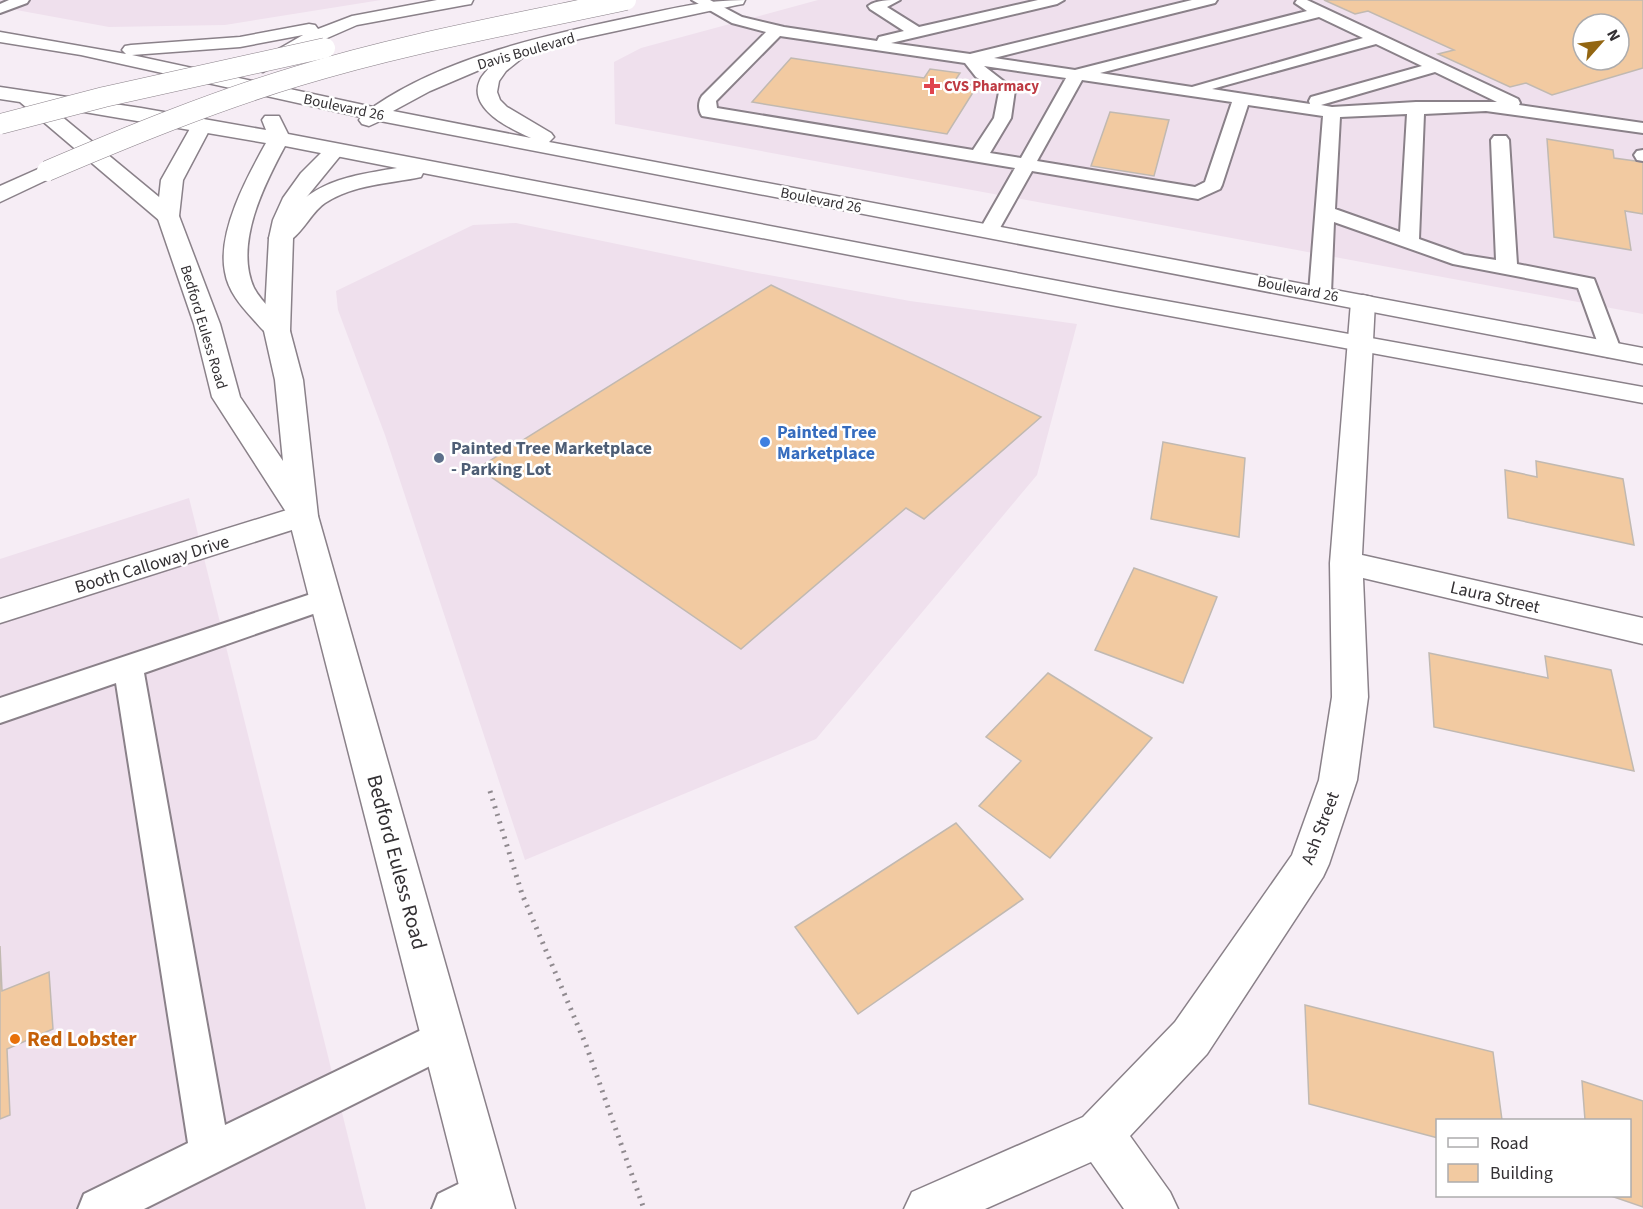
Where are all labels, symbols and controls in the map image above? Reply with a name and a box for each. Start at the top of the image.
north arrow [1571,12,1631,72]
text: N [1601,26,1626,45]
street label: Davis Boulevard [475,27,578,75]
place label: CVS Pharmacy [944,76,1039,97]
marker: CVS Pharmacy [925,79,939,93]
street label: Boulevard 26 [302,89,386,126]
street label: Boulevard 26 [779,182,863,219]
street label: Bedford Euless Road [175,263,232,392]
street label: Boulevard 26 [1256,271,1340,308]
place label: Painted Tree Marketplace [777,420,877,466]
marker: Painted Tree Marketplace [758,435,772,449]
place label: Painted Tree Marketplace - Parking Lot [451,436,652,482]
marker: Painted Tree Marketplace - Parking Lot [432,451,446,465]
street label: Booth Calloway Drive [72,529,233,600]
street label: Laura Street [1448,575,1542,620]
street label: Bedford Euless Road [359,771,435,953]
street label: Ash Street [1295,788,1346,868]
place label: Red Lobster [27,1024,137,1054]
marker: Red Lobster [8,1032,22,1046]
legend [1436,1119,1631,1197]
text: Road [1490,1131,1529,1156]
text: Building [1490,1161,1553,1186]

